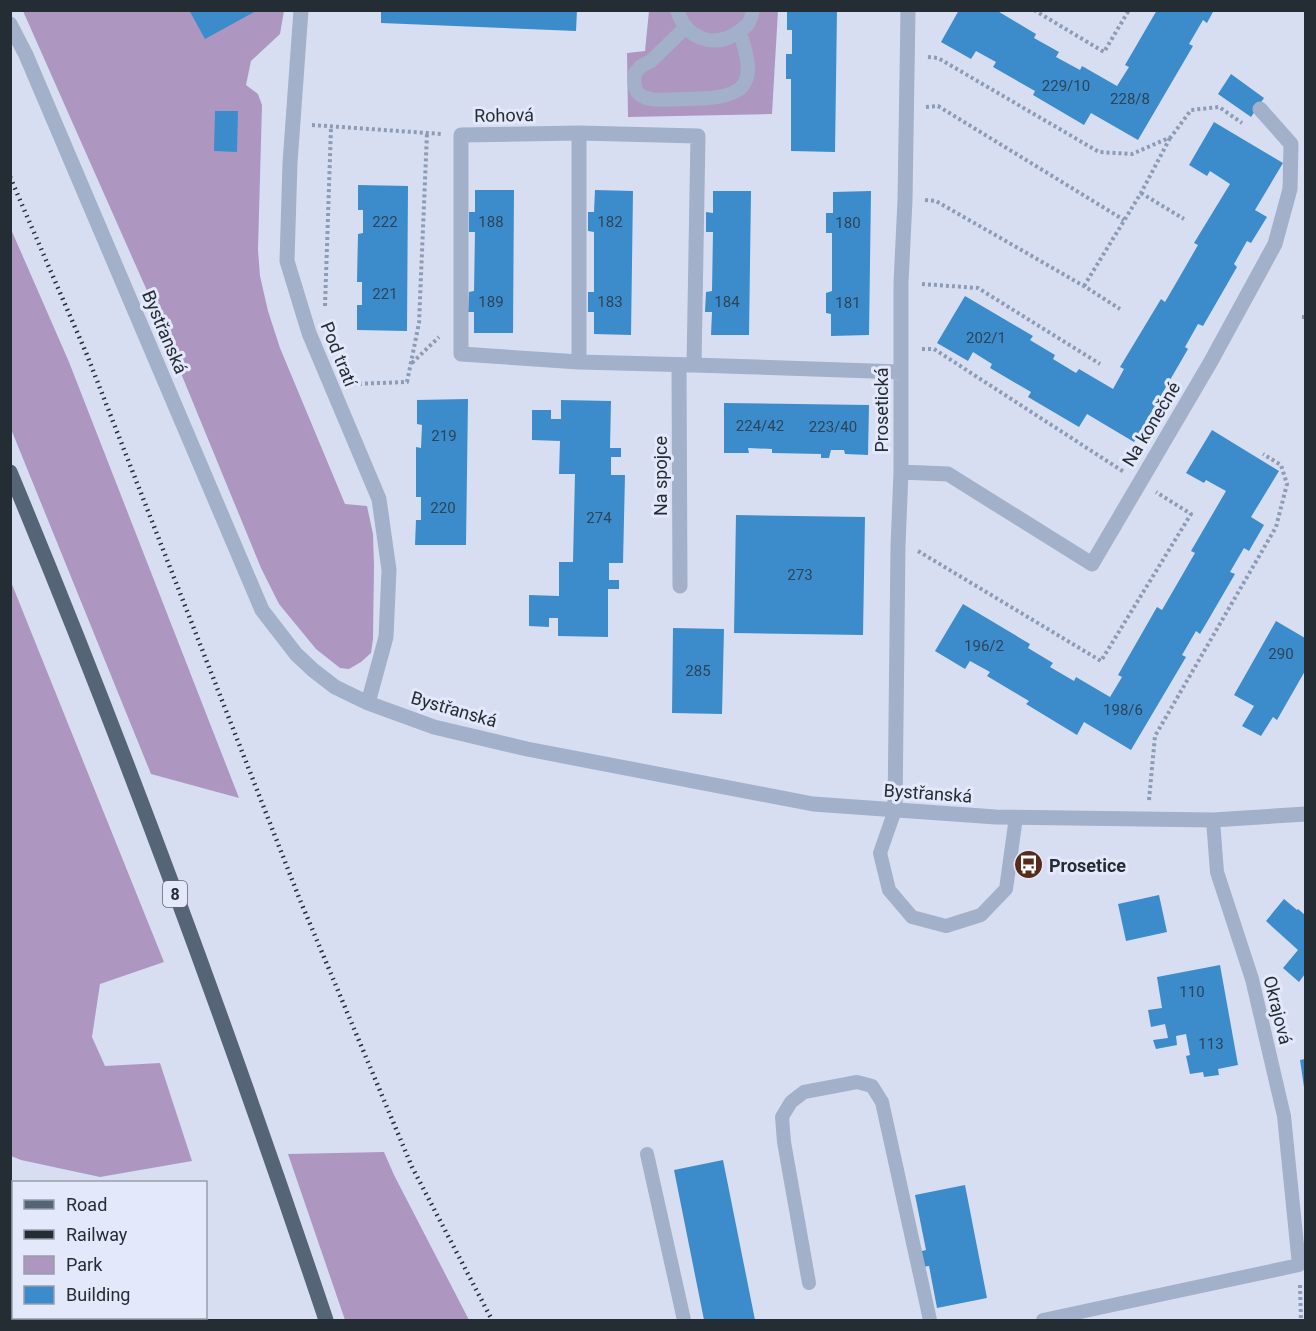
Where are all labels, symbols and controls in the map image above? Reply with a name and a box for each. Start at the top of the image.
house number: 229/10 [1042,77,1090,95]
house number: 228/8 [1110,90,1150,108]
street label: Rohová [474,104,534,126]
house number: 222 [372,213,398,231]
house number: 188 [478,213,504,231]
house number: 182 [597,213,623,231]
house number: 180 [835,214,861,232]
house number: 221 [372,285,398,303]
street label: Bystřanská [138,287,192,377]
house number: 189 [478,293,504,311]
house number: 183 [597,293,623,311]
house number: 184 [714,293,740,311]
house number: 181 [835,294,861,312]
street label: Pod tratí [317,319,362,390]
house number: 202/1 [966,329,1006,347]
street label: Prosetická [871,368,892,452]
street label: Na konečné [1118,378,1184,470]
house number: 224/42 [736,417,784,435]
house number: 223/40 [809,418,857,436]
house number: 219 [431,427,457,445]
street label: Na spojce [650,436,671,516]
house number: 220 [430,499,456,517]
house number: 274 [586,509,612,527]
house number: 273 [787,566,813,584]
house number: 196/2 [964,637,1004,655]
house number: 290 [1268,645,1294,663]
house number: 285 [685,662,711,680]
street label: Bystřanská [409,687,499,731]
house number: 198/6 [1103,701,1143,719]
street label: Bystřanská [883,779,973,807]
bus stop icon: Prosetice [1012,849,1044,881]
place label: Prosetice [1049,855,1126,876]
road number: 8 [163,881,187,907]
street label: Okrajová [1259,974,1297,1046]
house number: 110 [1179,983,1205,1001]
house number: 113 [1198,1035,1224,1053]
legend [12,1181,207,1319]
text: Road [66,1194,107,1215]
text: Railway [66,1224,128,1245]
text: Park [66,1254,103,1275]
text: Building [66,1284,130,1305]

